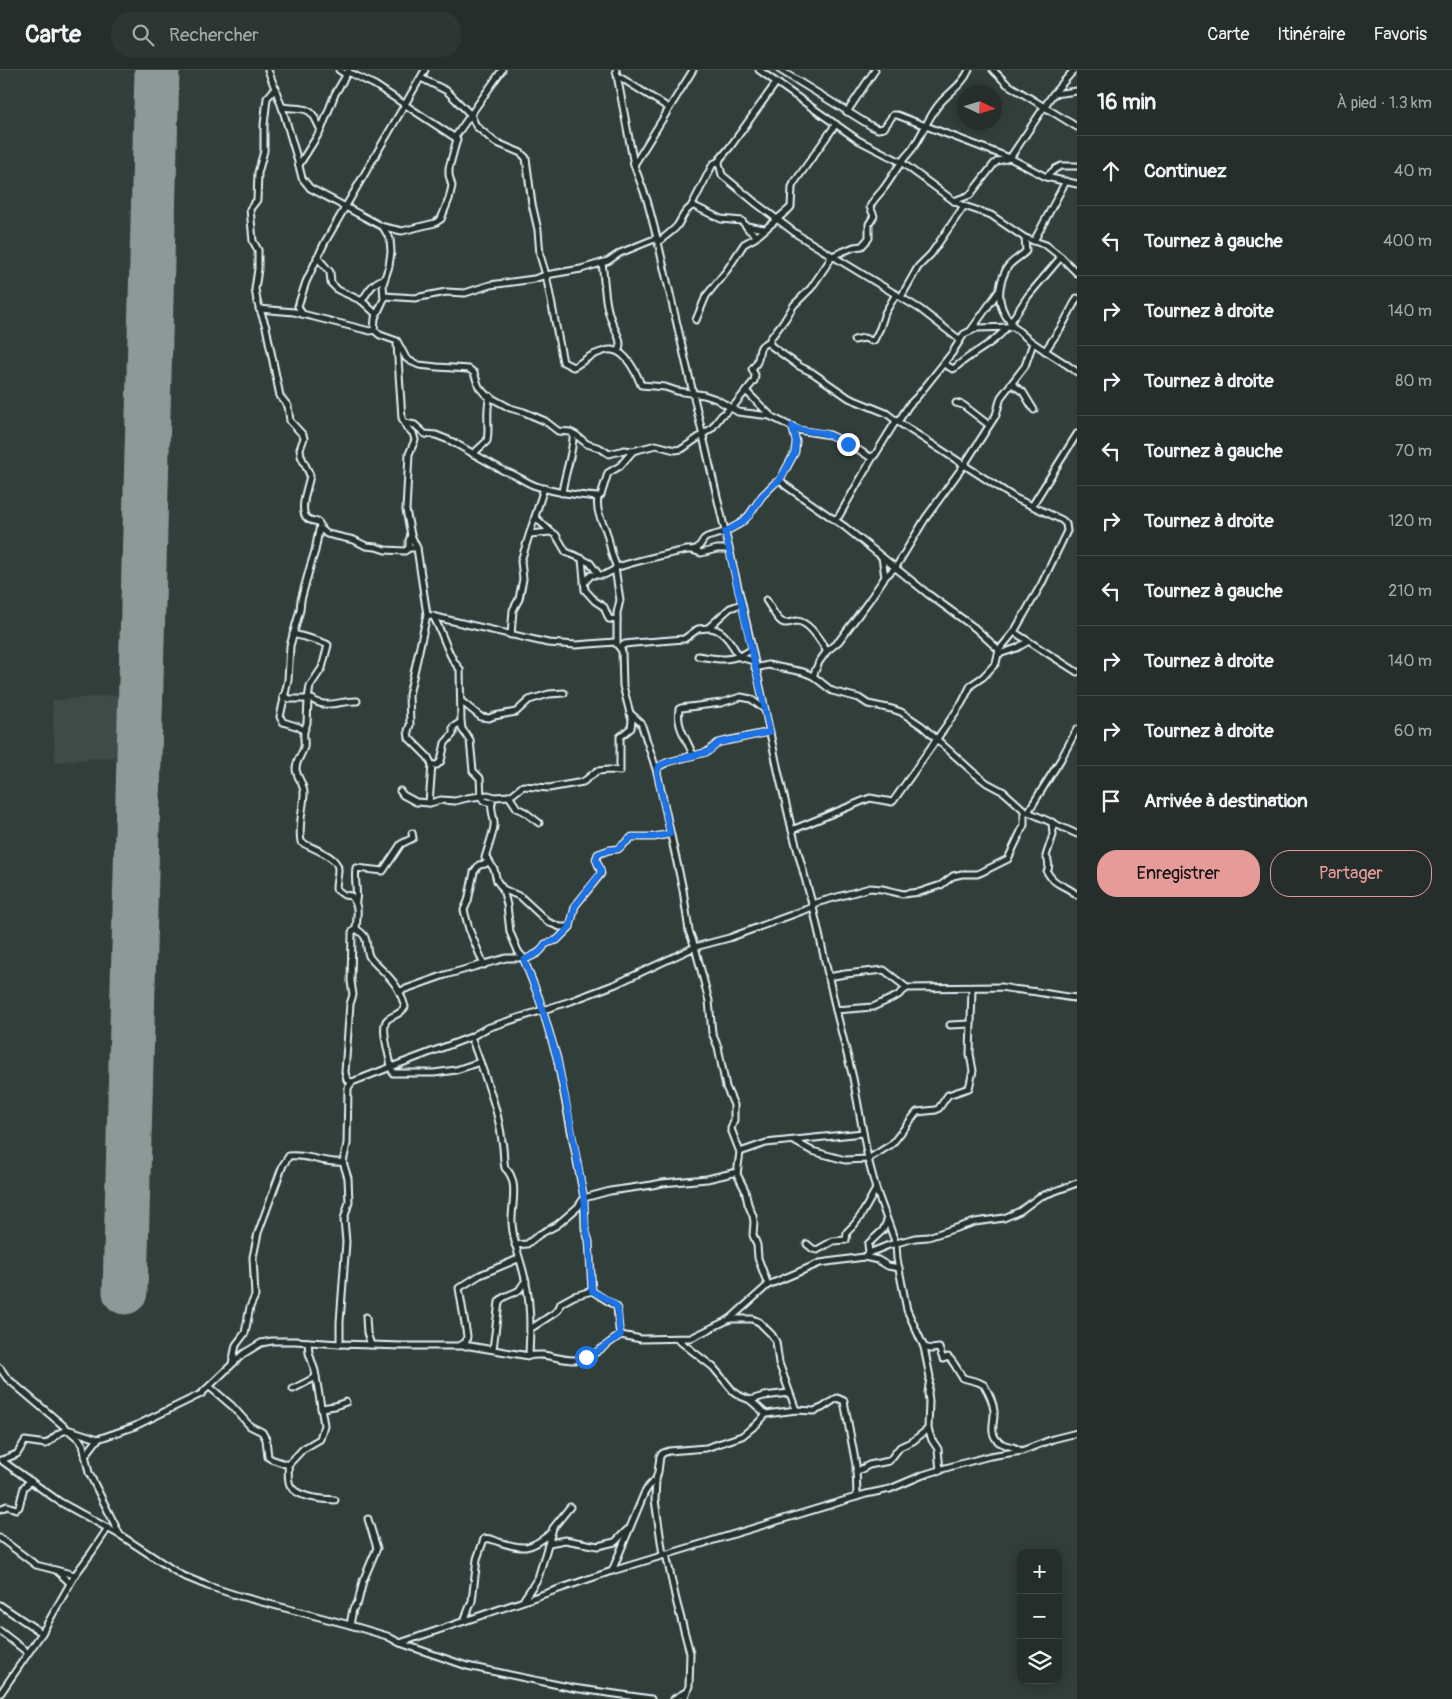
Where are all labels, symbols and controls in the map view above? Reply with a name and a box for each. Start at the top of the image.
search box [111,12,461,57]
text: Carte [25,20,81,49]
icon: search [129,21,157,49]
text: Rechercher [169,23,259,47]
text: Carte [1207,23,1249,46]
text: Itinéraire [1277,23,1345,46]
text: Favoris [1373,23,1427,46]
north arrow [957,85,1002,130]
text: 16 min [1097,89,1156,116]
text: À pied · 1.3 km [1336,93,1432,113]
icon: ahead [1097,157,1125,185]
text: Continuez [1144,159,1227,183]
text: 40 m [1394,161,1432,181]
icon: left [1097,227,1125,255]
text: Tournez à gauche [1144,229,1283,253]
text: 400 m [1383,231,1432,251]
icon: right [1097,297,1125,325]
text: Tournez à droite [1144,299,1274,323]
text: 140 m [1388,301,1432,321]
icon: right [1097,367,1125,395]
text: Tournez à droite [1144,369,1274,393]
text: 80 m [1395,371,1432,391]
route end [837,433,860,456]
icon: left [1097,437,1125,465]
text: Tournez à gauche [1144,439,1283,463]
text: 70 m [1395,441,1432,461]
icon: right [1097,507,1125,535]
text: Tournez à droite [1144,509,1274,533]
text: 120 m [1388,511,1432,531]
icon: left [1097,577,1125,605]
text: Tournez à gauche [1144,579,1283,603]
text: 210 m [1388,581,1432,601]
icon: right [1097,647,1125,675]
text: Tournez à droite [1144,649,1274,673]
text: 140 m [1388,651,1432,671]
icon: right [1097,717,1125,745]
text: Tournez à droite [1144,719,1274,743]
text: 60 m [1394,721,1432,741]
icon: arrive [1097,787,1125,815]
text: Arrivée à destination [1144,789,1308,813]
button: Enregistrer [1097,850,1260,897]
button: Partager [1270,850,1432,897]
route start [575,1346,598,1369]
map controls [1017,1549,1062,1684]
button: + [1017,1549,1062,1594]
button: − [1017,1594,1062,1639]
button: layers [1017,1639,1062,1684]

